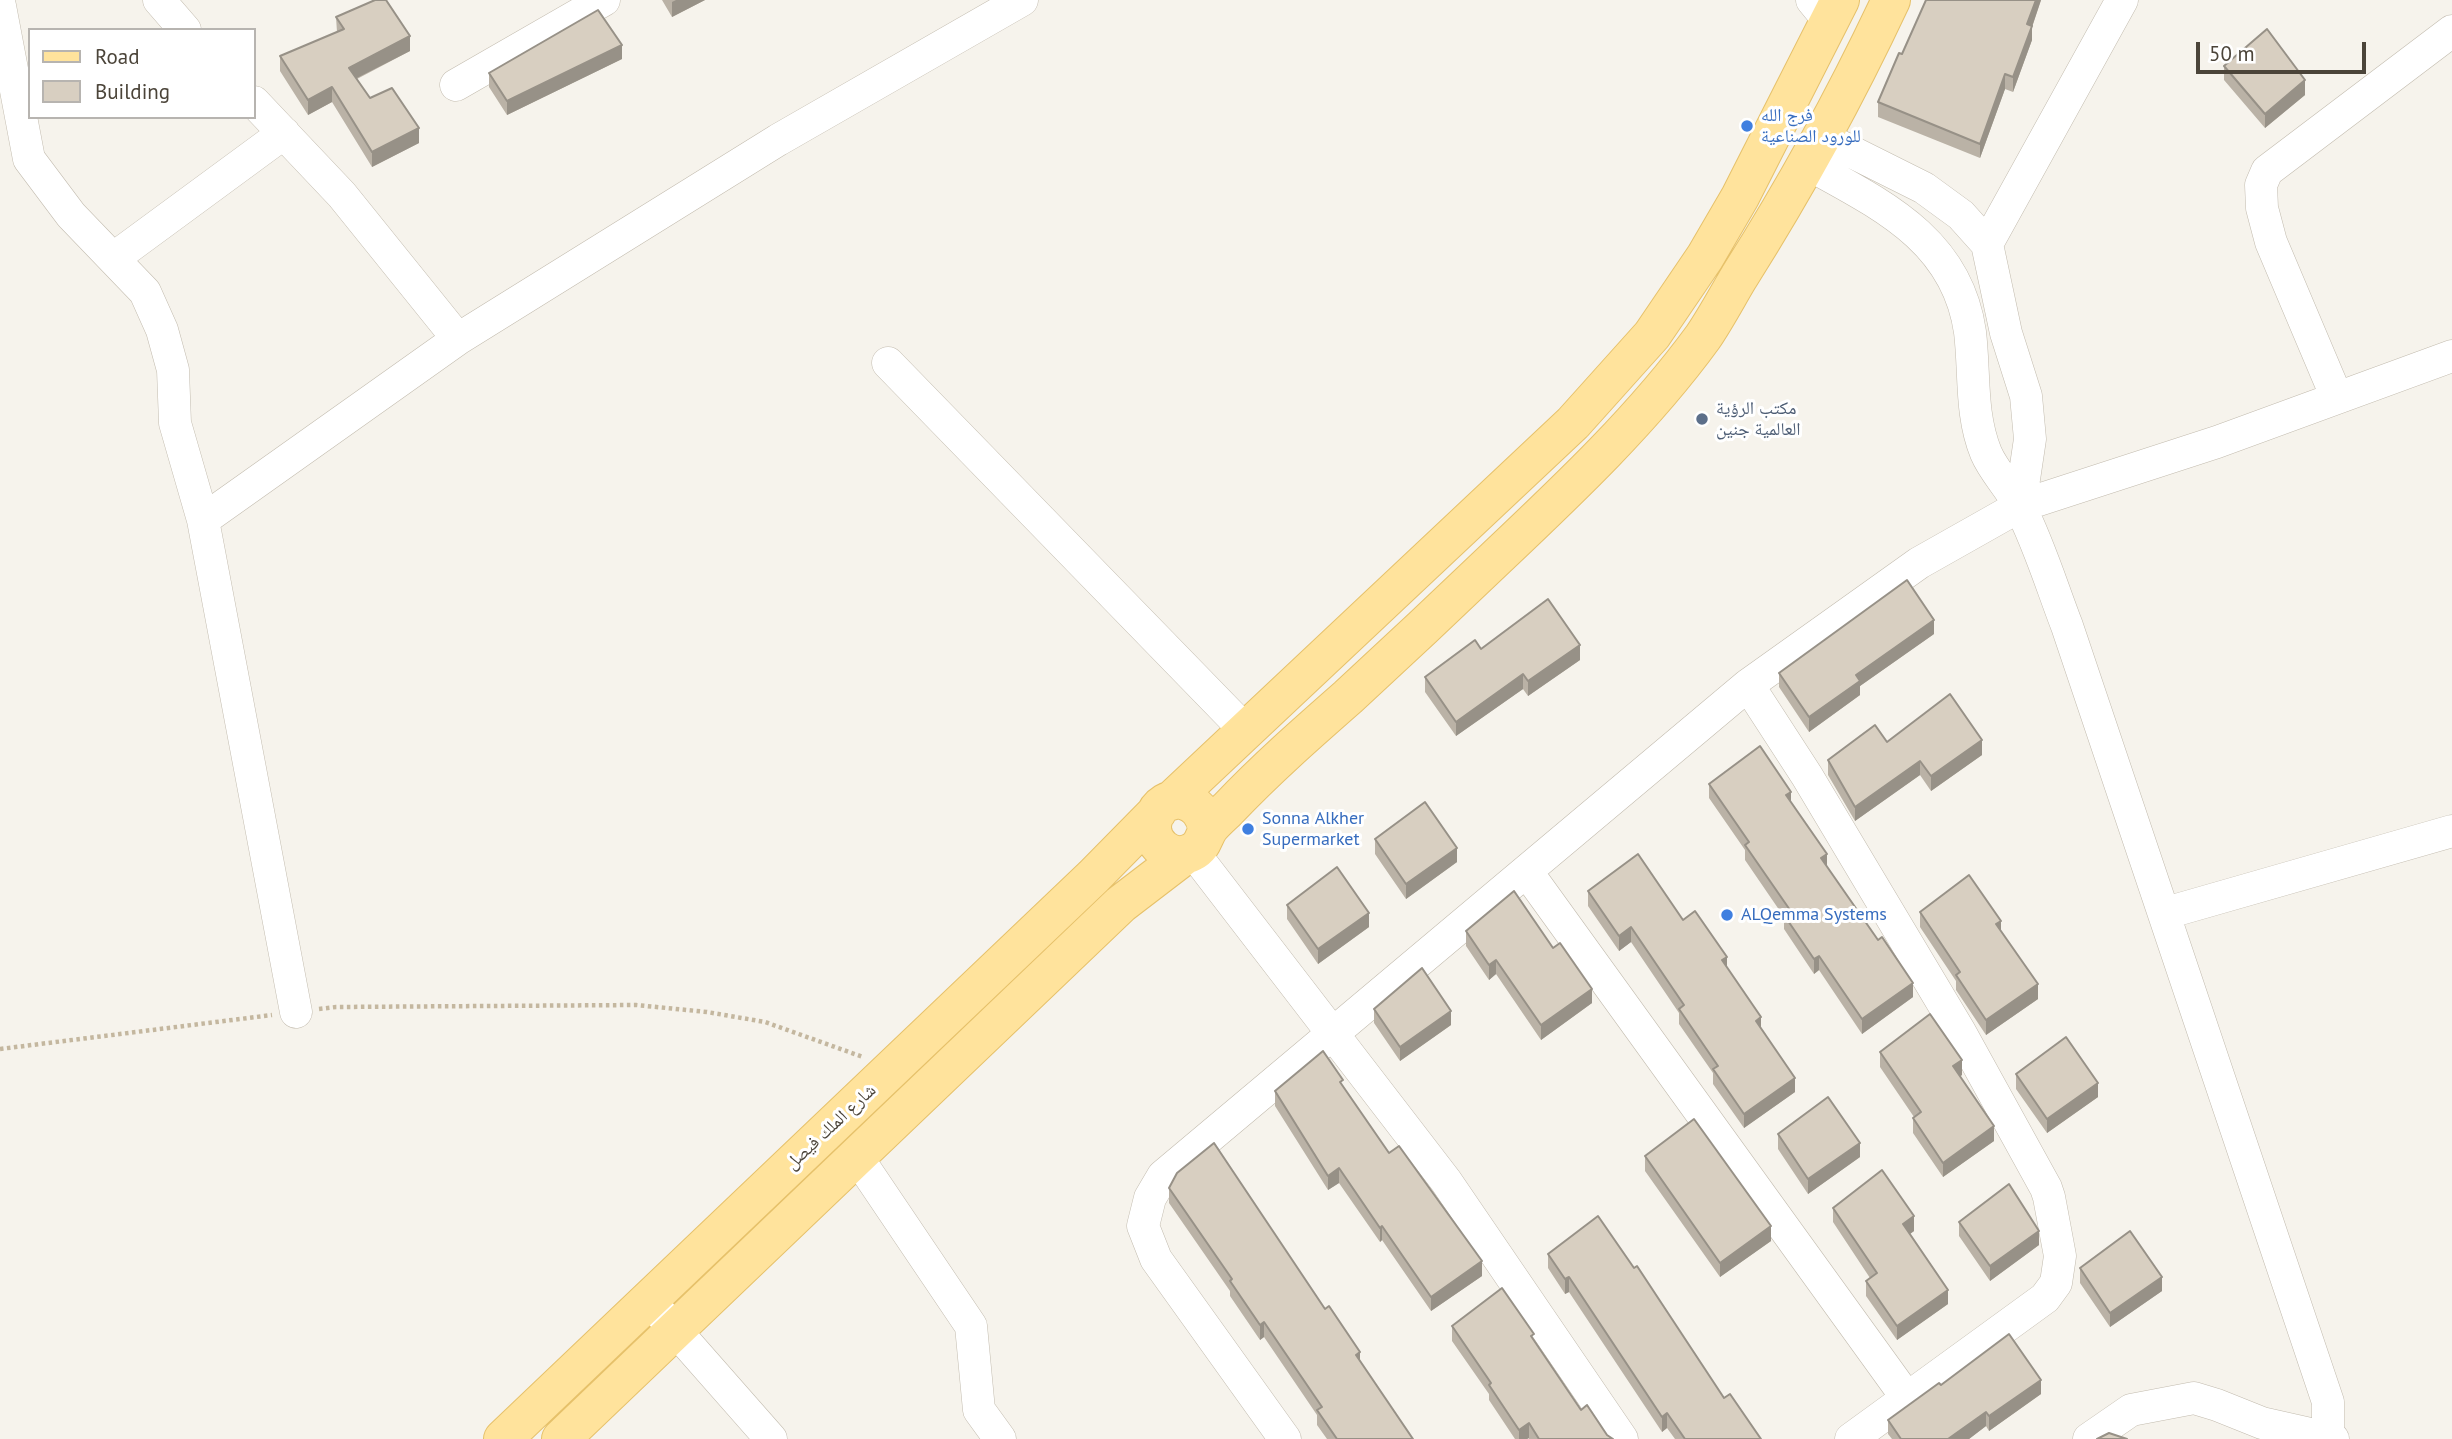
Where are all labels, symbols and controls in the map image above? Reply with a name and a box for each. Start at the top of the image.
legend [28,28,256,119]
scale bar [2200,28,2370,72]
text: 50 m [2209,40,2255,67]
text: Road [95,43,139,70]
text: Building [95,78,170,105]
place label: فرج الله للورود الصناعية [1761,105,1861,148]
marker: فرج الله للورود الصناعية [1739,118,1755,134]
place label: مكتب الرؤية العالمية جنين [1716,398,1800,440]
marker: مكتب الرؤية العالمية جنين [1694,411,1710,427]
place label: Sonna Alkher Supermarket [1262,808,1364,850]
marker: Sonna Alkher Supermarket [1240,821,1256,837]
place label: ALQemma Systems [1741,904,1887,926]
marker: ALQemma Systems [1719,907,1735,923]
street label: شارع الملك فيصل [781,1080,881,1174]

